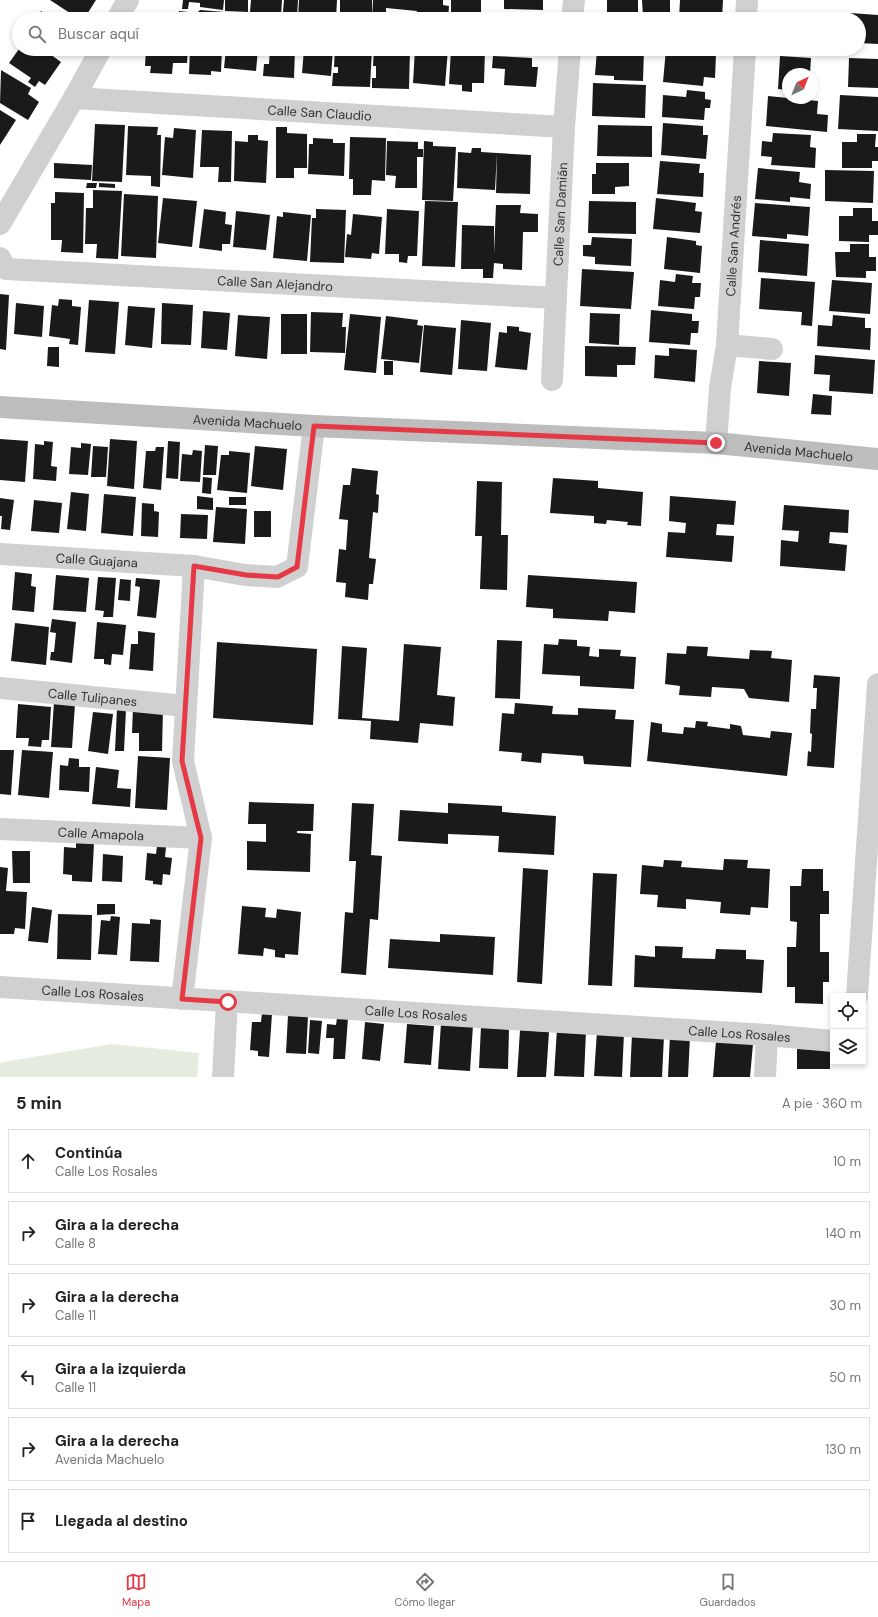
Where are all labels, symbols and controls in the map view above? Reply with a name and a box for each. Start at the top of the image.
search box [12,12,866,56]
icon: search [26,23,48,45]
text: Buscar aquí [58,24,139,44]
north arrow [782,68,818,104]
street label: Calle San Claudio [267,101,372,124]
street label: Calle San Damián [549,162,571,266]
street label: Calle San Andrés [721,195,745,297]
street label: Calle San Alejandro [217,272,334,295]
street label: Avenida Machuelo [192,410,303,434]
route end [707,434,725,452]
street label: Avenida Machuelo [743,437,854,465]
street label: Calle Guajana [55,549,138,571]
street label: Calle Tulipanes [47,684,138,710]
street label: Calle Amapola [57,823,144,844]
street label: Calle Los Rosales [41,981,145,1005]
route start [219,993,237,1011]
map controls [830,993,866,1065]
button: locate [830,993,866,1029]
street label: Calle Los Rosales [364,1001,468,1025]
street label: Calle Los Rosales [688,1022,792,1046]
button: layers [830,1029,866,1065]
text: 5 min [16,1092,62,1114]
text: A pie · 360 m [782,1095,862,1112]
text: Continúa [55,1143,122,1163]
icon: ahead [17,1150,39,1172]
text: 10 m [833,1153,861,1170]
text: Calle Los Rosales [55,1163,158,1180]
text: Gira a la derecha [55,1215,179,1235]
icon: right [17,1222,39,1244]
text: 140 m [825,1225,861,1242]
text: Calle 8 [55,1235,96,1252]
text: Gira a la derecha [55,1287,179,1307]
icon: right [17,1294,39,1316]
text: 30 m [829,1297,861,1314]
text: Calle 11 [55,1307,96,1324]
text: Gira a la izquierda [55,1359,186,1379]
icon: left [17,1366,39,1388]
text: 50 m [829,1369,861,1386]
text: Calle 11 [55,1379,96,1396]
text: Gira a la derecha [55,1431,179,1451]
icon: right [17,1438,39,1460]
text: 130 m [825,1441,861,1458]
text: Avenida Machuelo [55,1451,165,1468]
icon: arrive [17,1510,39,1532]
text: Llegada al destino [55,1511,188,1531]
tab: Mapa [122,1571,150,1609]
tab: Cómo llegar [394,1571,455,1609]
tab: Guardados [700,1571,756,1609]

